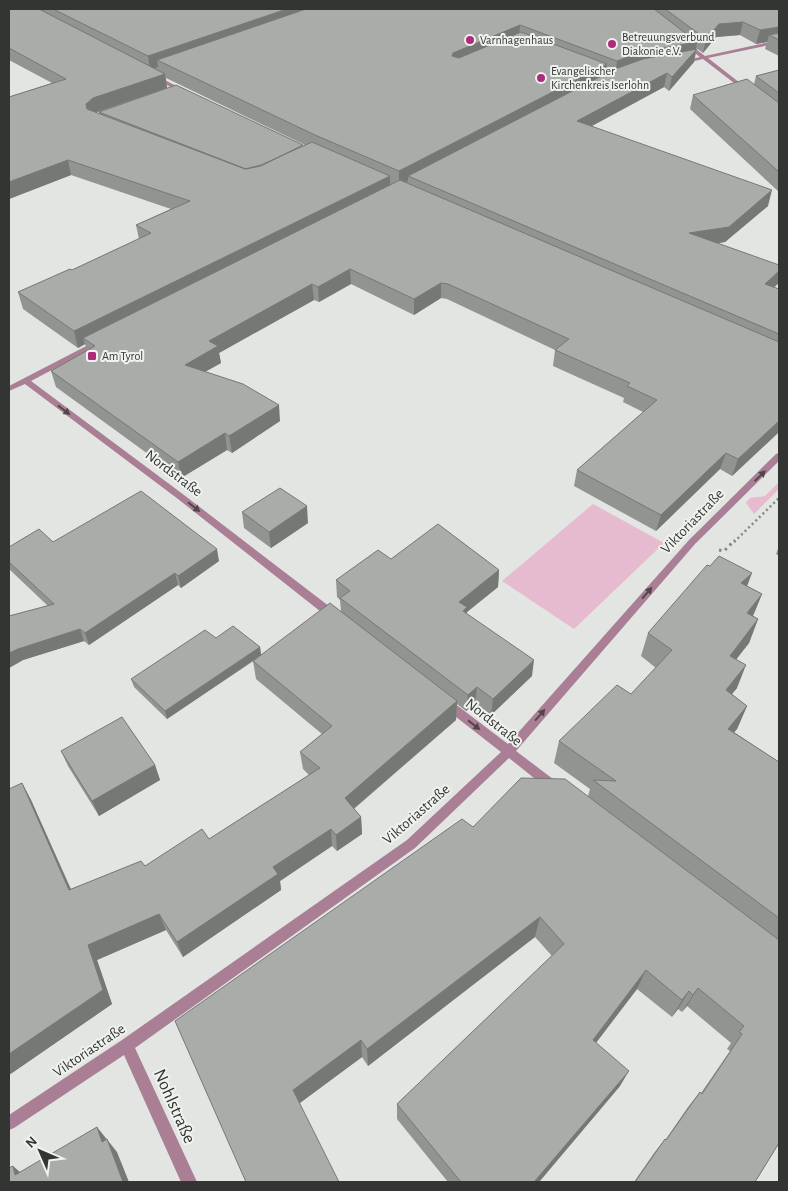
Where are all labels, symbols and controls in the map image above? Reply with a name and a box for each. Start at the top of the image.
place label: Betreuungsverbund Diakonie e.V. [622,31,715,57]
marker: Varnhagenhaus [464,34,476,46]
place label: Varnhagenhaus [480,34,553,46]
marker: Betreuungsverbund Diakonie e.V. [606,38,618,50]
place label: Evangelischer Kirchenkreis Iserlohn [551,65,649,91]
marker: Evangelischer Kirchenkreis Iserlohn [535,72,547,84]
marker: Am Tyrol [86,350,98,362]
place label: Am Tyrol [102,350,143,363]
one-way arrow [57,404,70,415]
street label: Nordstraße [142,447,205,500]
one-way arrow [753,470,765,482]
street label: Viktoriastraße [658,486,727,557]
one-way arrow [187,502,201,512]
one-way arrow [641,587,653,599]
street label: Nordstraße [463,696,525,749]
one-way arrow [534,709,545,721]
one-way arrow [467,720,480,731]
street label: Viktoriastraße [380,781,453,847]
street label: Viktoriastraße [51,1021,128,1080]
street label: Nohlstraße [150,1067,198,1146]
north arrow [15,1126,65,1176]
text: N [23,1134,40,1151]

